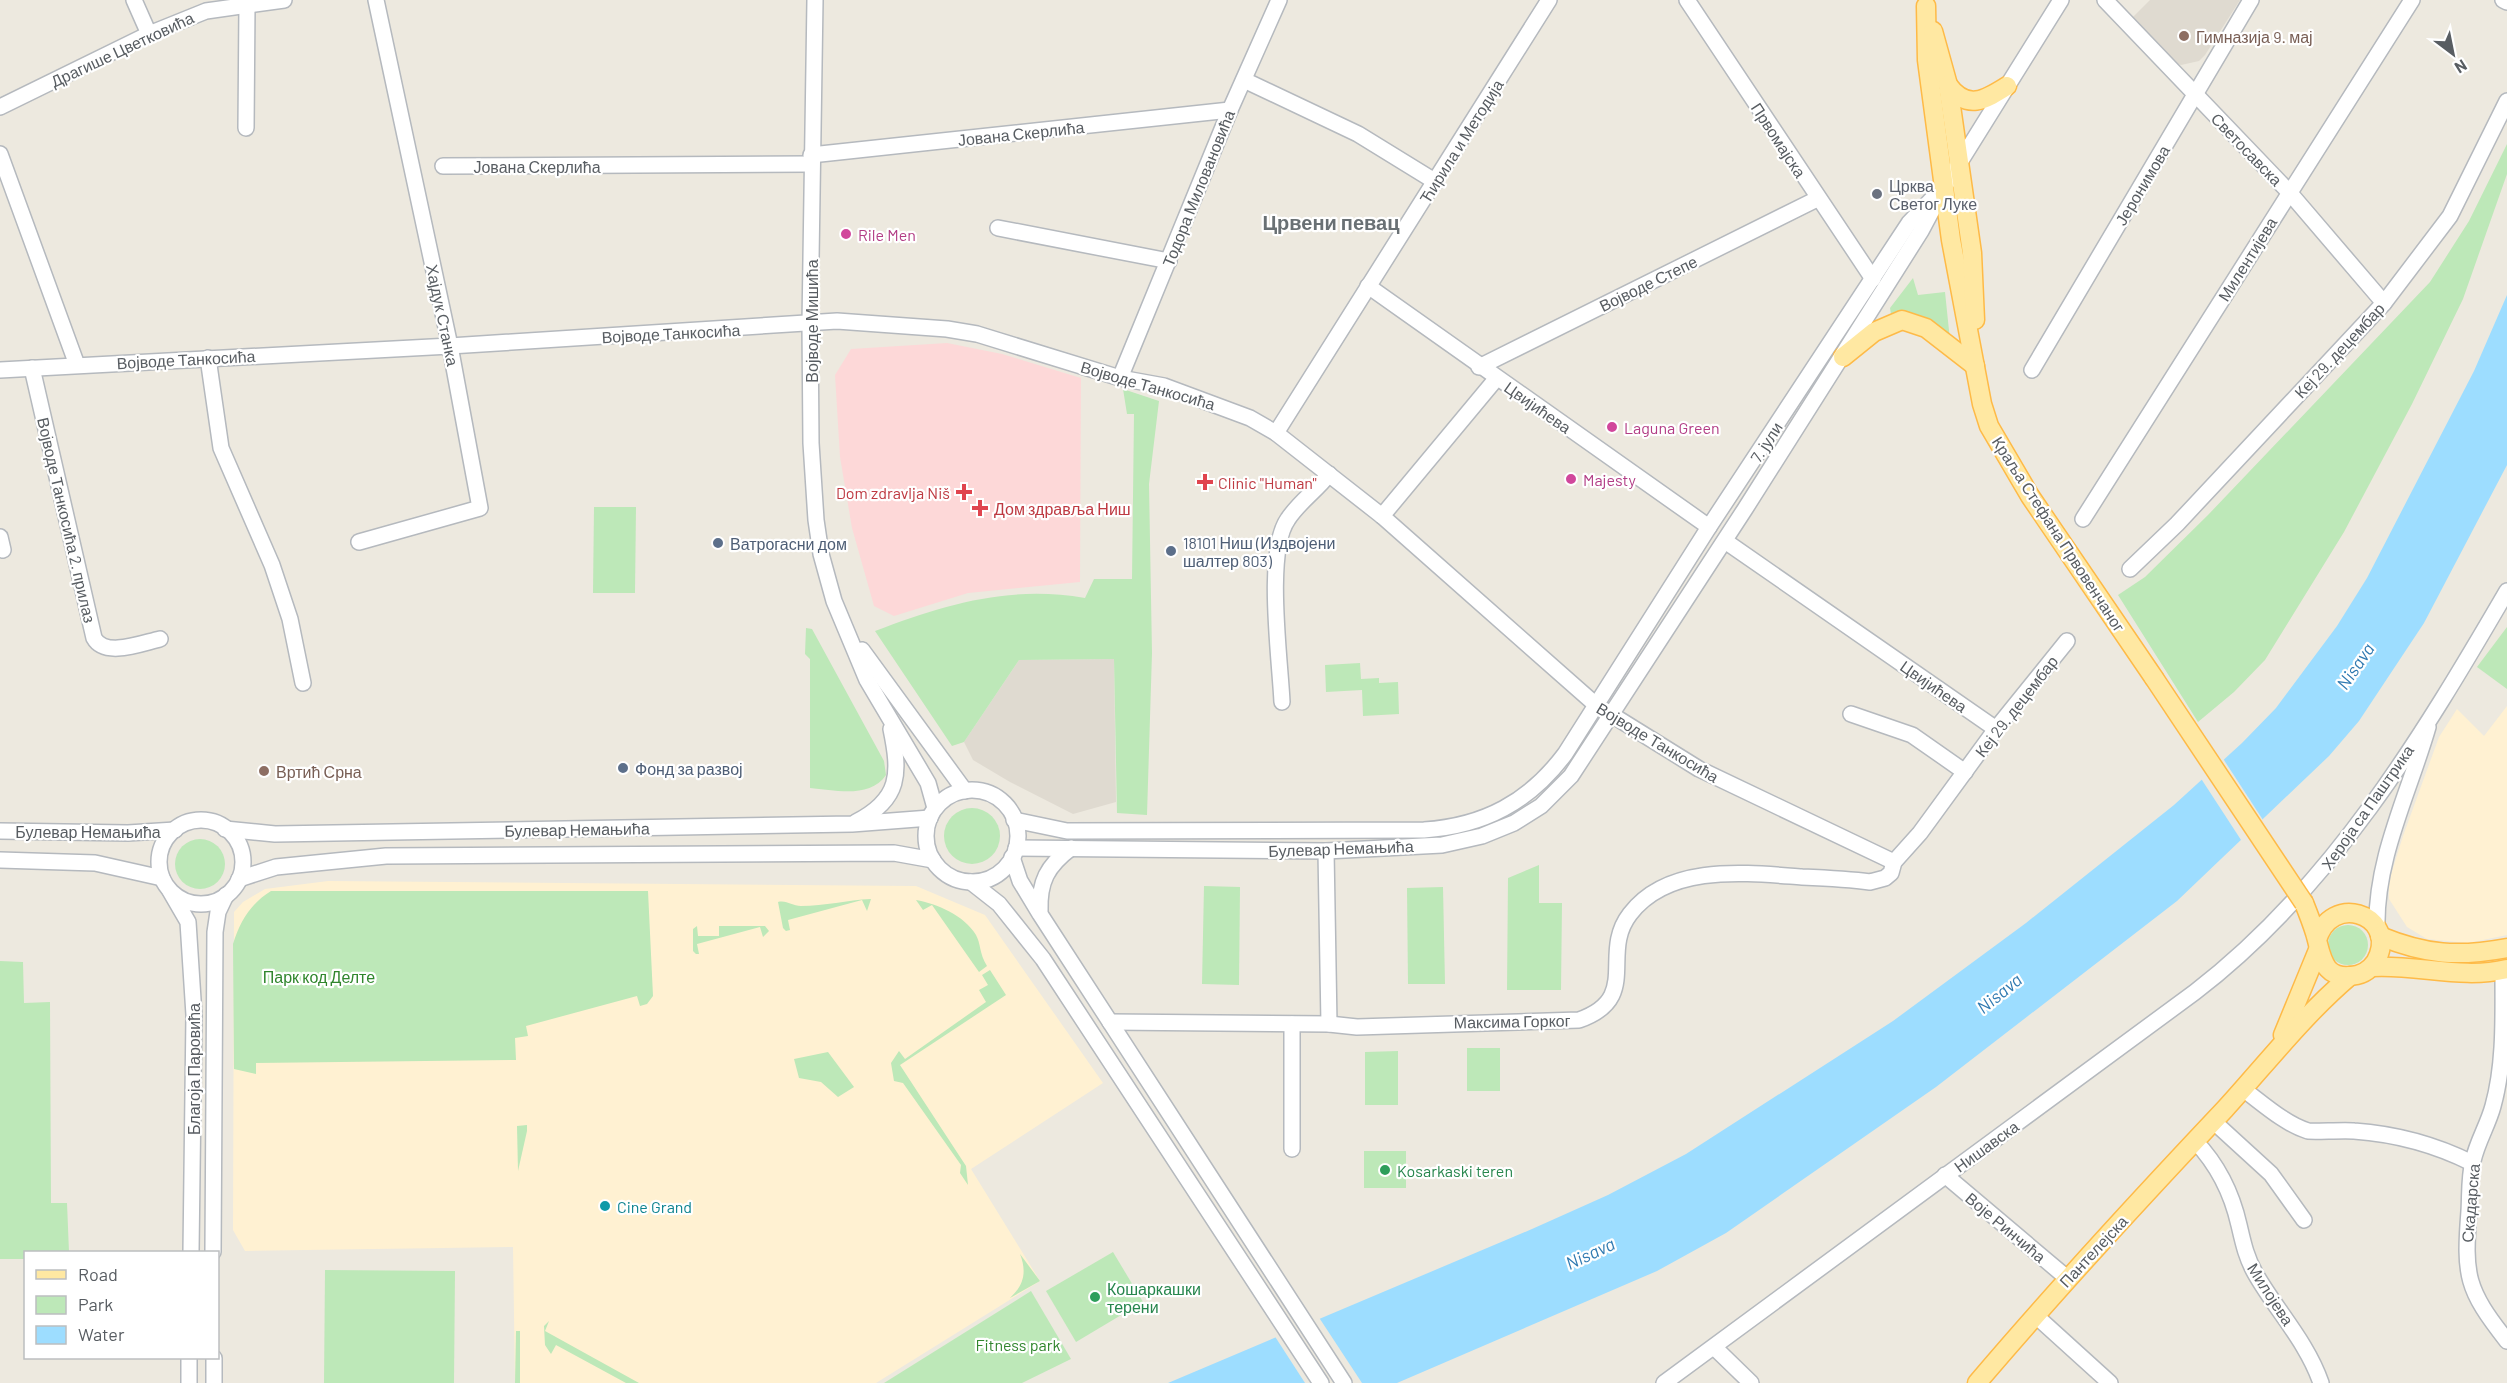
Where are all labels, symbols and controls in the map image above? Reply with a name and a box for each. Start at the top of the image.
street label: Драгише Цветковића [48,7,197,90]
north arrow [2423,24,2483,84]
place label: Гимназија 9. мај [2196,27,2313,46]
marker: Гимназија 9. мај [2177,29,2191,43]
text: N [2452,56,2471,78]
street label: Ћирила и Методија [1415,76,1507,206]
street label: Првомајска [1748,99,1810,181]
street label: Тодора Миловановића [1158,107,1238,269]
street label: Светосавска [2208,109,2286,189]
street label: Јована Скерлића [957,117,1085,149]
street label: Јеронимова [2111,142,2173,228]
street label: Јована Скерлића [473,157,601,176]
place label: Црква Светог Луке [1889,176,1977,213]
marker: Црква Светог Луке [1870,187,1884,201]
district label: Црвени певац [1262,210,1400,234]
street label: Милентијева [2214,213,2280,304]
place label: Rile Men [858,225,916,244]
marker: Rile Men [839,227,853,241]
street label: Војводе Степе [1596,251,1700,315]
street label: Војводе Мишића [802,259,821,383]
street label: Хајдук Станка [423,262,463,368]
street label: Кеј 29. децембар [2290,298,2388,401]
street label: Војводе Танкосића [601,320,741,346]
street label: Војводе Танкосића [116,346,256,372]
street label: Војводе Танкосића [1079,357,1218,413]
street label: Цвијићева [1501,377,1575,437]
street label: Војводе Танкосића 2. прилаз [34,415,100,625]
place label: Laguna Green [1624,418,1720,437]
street label: 7. јули [1746,418,1786,466]
marker: Laguna Green [1605,420,1619,434]
street label: Краља Стефана Првовенчаног [1989,433,2129,635]
place label: Majesty [1583,470,1636,489]
marker: Majesty [1564,472,1578,486]
marker: Clinic "Human" [1196,473,1214,491]
place label: Clinic "Human" [1218,473,1317,492]
place label: Dom zdravlja Niš [836,483,950,502]
marker: Dom zdravlja Niš [955,483,973,501]
marker: Дом здравља Ниш [971,499,989,517]
place label: Дом здравља Ниш [994,499,1131,518]
place label: 18101 Ниш (Издвојени шалтер 803) [1183,533,1335,570]
place label: Ватрогасни дом [730,534,847,553]
marker: Ватрогасни дом [711,536,725,550]
marker: 18101 Ниш (Издвојени шалтер 803) [1164,544,1178,558]
water label: Nisava [2331,638,2379,694]
street label: Кеј 29. децембар [1971,652,2061,760]
street label: Цвијићева [1897,656,1971,716]
street label: Војводе Танкосића [1594,698,1723,786]
street label: Хероја са Паштрика [2317,741,2417,873]
place label: Фонд за развој [635,759,743,778]
marker: Фонд за развој [616,761,630,775]
place label: Вртић Срна [276,762,362,781]
marker: Вртић Срна [257,764,271,778]
street label: Булевар Немањића [504,818,650,840]
street label: Булевар Немањића [15,822,161,841]
street label: Булевар Немањића [1268,836,1414,860]
park label: Парк код Делте [263,967,375,986]
water label: Nisava [1972,968,2026,1018]
street label: Благоја Паровића [184,1003,203,1135]
street label: Максима Горког [1453,1010,1571,1032]
street label: Нишавска [1950,1116,2022,1176]
place label: Kosarkaski teren [1397,1161,1513,1180]
marker: Kosarkaski teren [1378,1163,1392,1177]
street label: Скадарска [2457,1163,2483,1243]
street label: Воје Ринчића [1962,1188,2050,1266]
place label: Cine Grand [617,1197,692,1216]
marker: Cine Grand [598,1199,612,1213]
street label: Пантелејска [2055,1211,2131,1291]
water label: Nisava [1562,1232,1618,1274]
legend [24,1251,219,1359]
street label: Милојева [2244,1259,2298,1329]
text: Road [78,1263,118,1285]
place label: Кошаркашки терени [1107,1279,1201,1316]
marker: Кошаркашки терени [1088,1290,1102,1304]
text: Park [78,1293,113,1315]
text: Water [78,1323,125,1345]
park label: Fitness park [975,1335,1061,1354]

